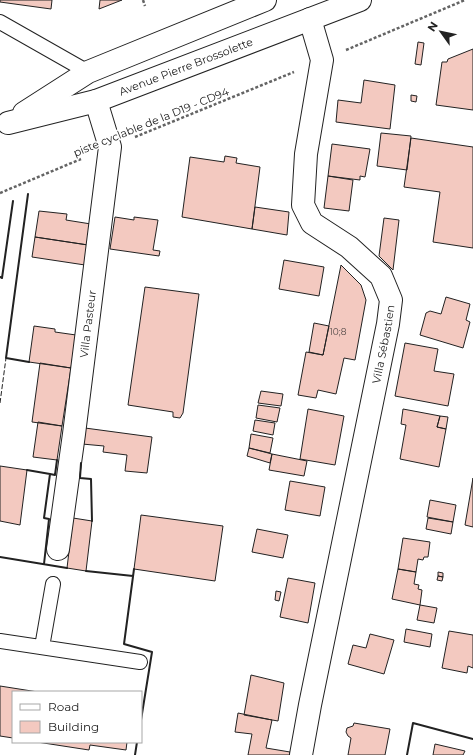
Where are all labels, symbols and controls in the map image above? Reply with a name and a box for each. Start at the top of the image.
north arrow [421,12,461,52]
text: N [424,19,441,34]
street label: Avenue Pierre Brossolette [117,35,255,99]
street label: piste cyclable de la D19 - CD94 [71,84,232,160]
street label: Villa Pasteur [77,289,99,359]
street label: Villa Sébastien [369,304,397,385]
house number: 10;8 [330,326,347,337]
legend [12,691,142,743]
text: Road [48,699,79,714]
text: Building [48,719,99,734]

